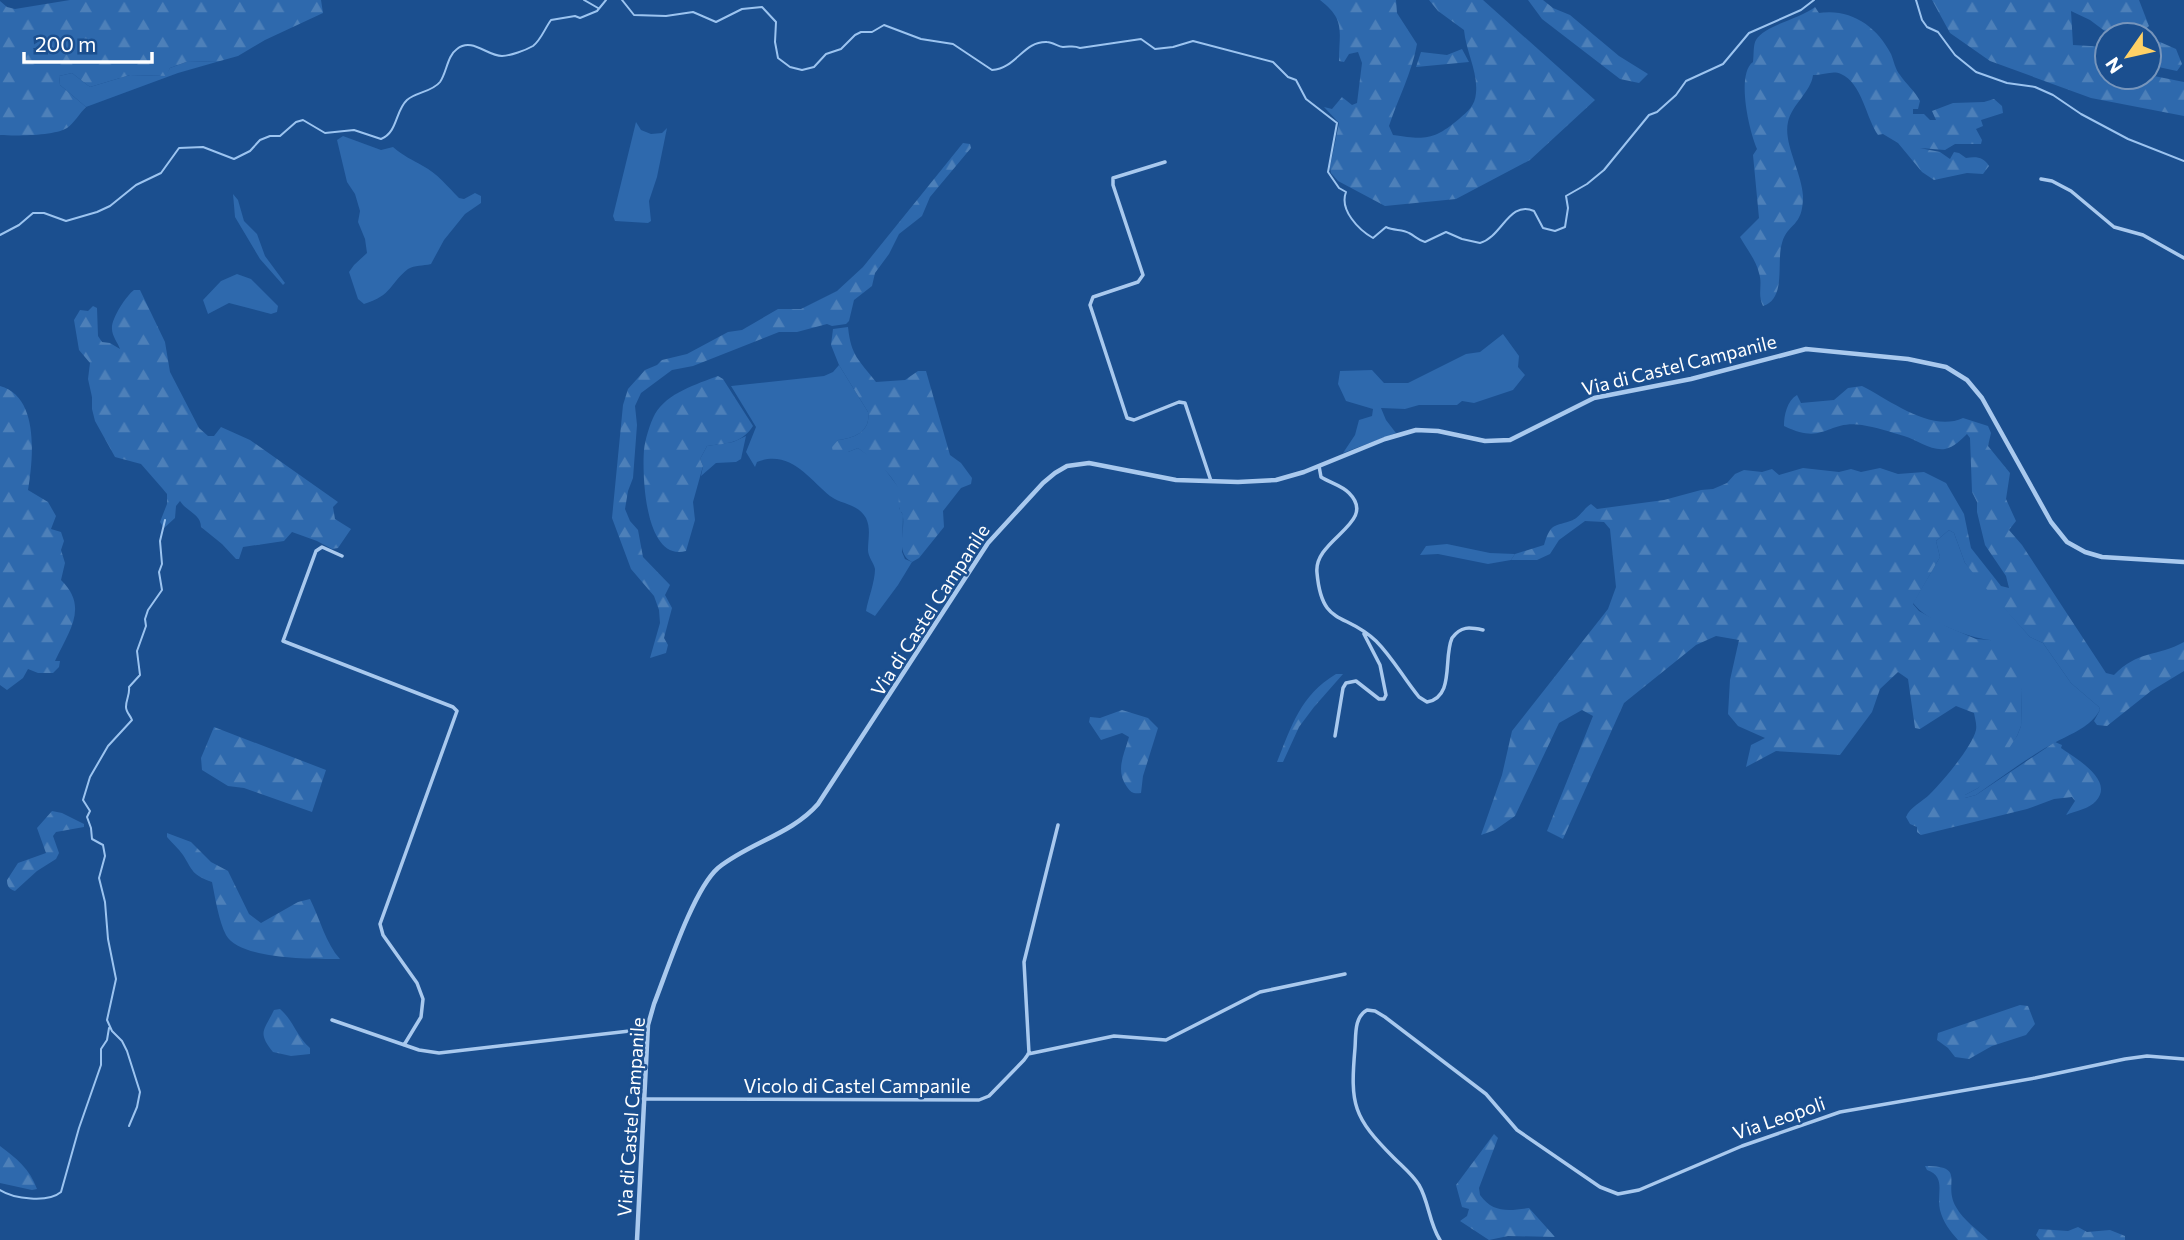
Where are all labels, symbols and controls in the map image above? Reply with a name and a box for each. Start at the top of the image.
scale bar [24,21,152,65]
north arrow [2093,21,2163,91]
text: 200 m [35,31,96,56]
text: N [2100,53,2127,78]
street label: Via di Castel Campanile [1579,329,1779,400]
street label: Via di Castel Campanile [865,520,994,700]
street label: Via di Castel Campanile [612,1016,649,1218]
street label: Vicolo di Castel Campanile [744,1074,971,1097]
street label: Via Leopoli [1730,1091,1828,1144]

